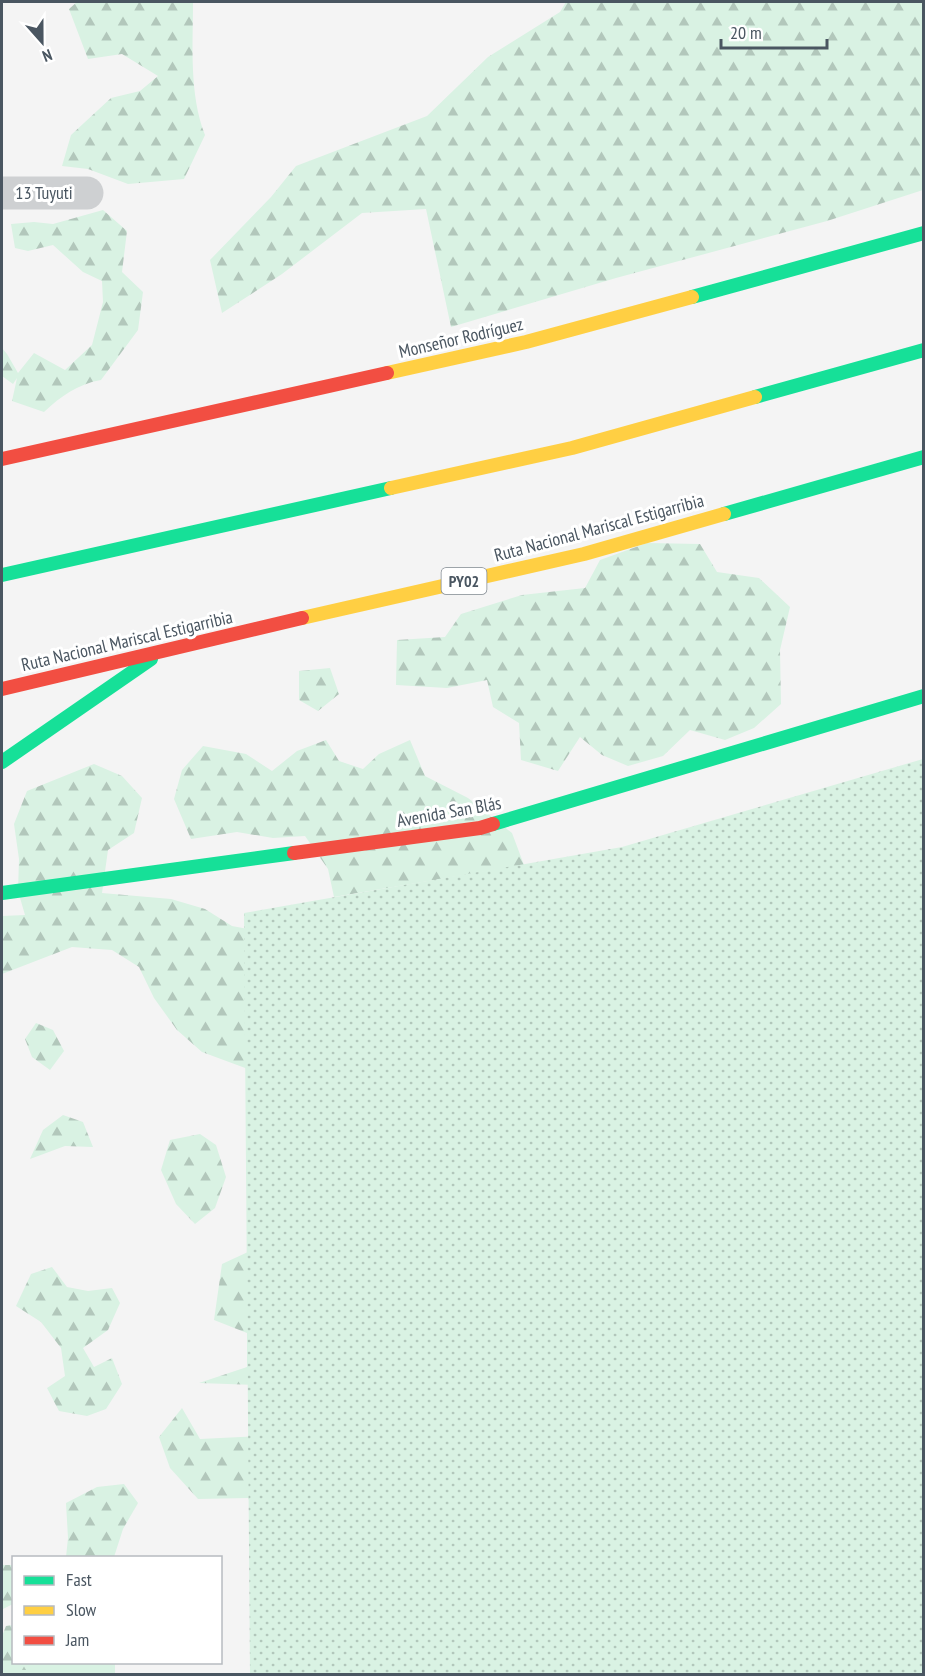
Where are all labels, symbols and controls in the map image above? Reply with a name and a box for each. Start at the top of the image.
north arrow [12,12,72,72]
scale bar [721,12,828,50]
text: 20 m [730,21,762,44]
text: N [40,45,55,67]
street label: 13 Tuyuti [15,181,73,204]
street label: Monseñor Rodríguez [397,312,525,363]
street label: Ruta Nacional Mariscal Estigarribia [492,488,706,567]
road number: PY02 [442,568,486,594]
street label: Ruta Nacional Mariscal Estigarribia [19,605,235,676]
street label: Avenida San Blás [395,791,503,832]
legend [12,1556,222,1664]
text: Fast [66,1568,92,1591]
text: Slow [66,1598,97,1621]
text: Jam [65,1628,89,1651]

